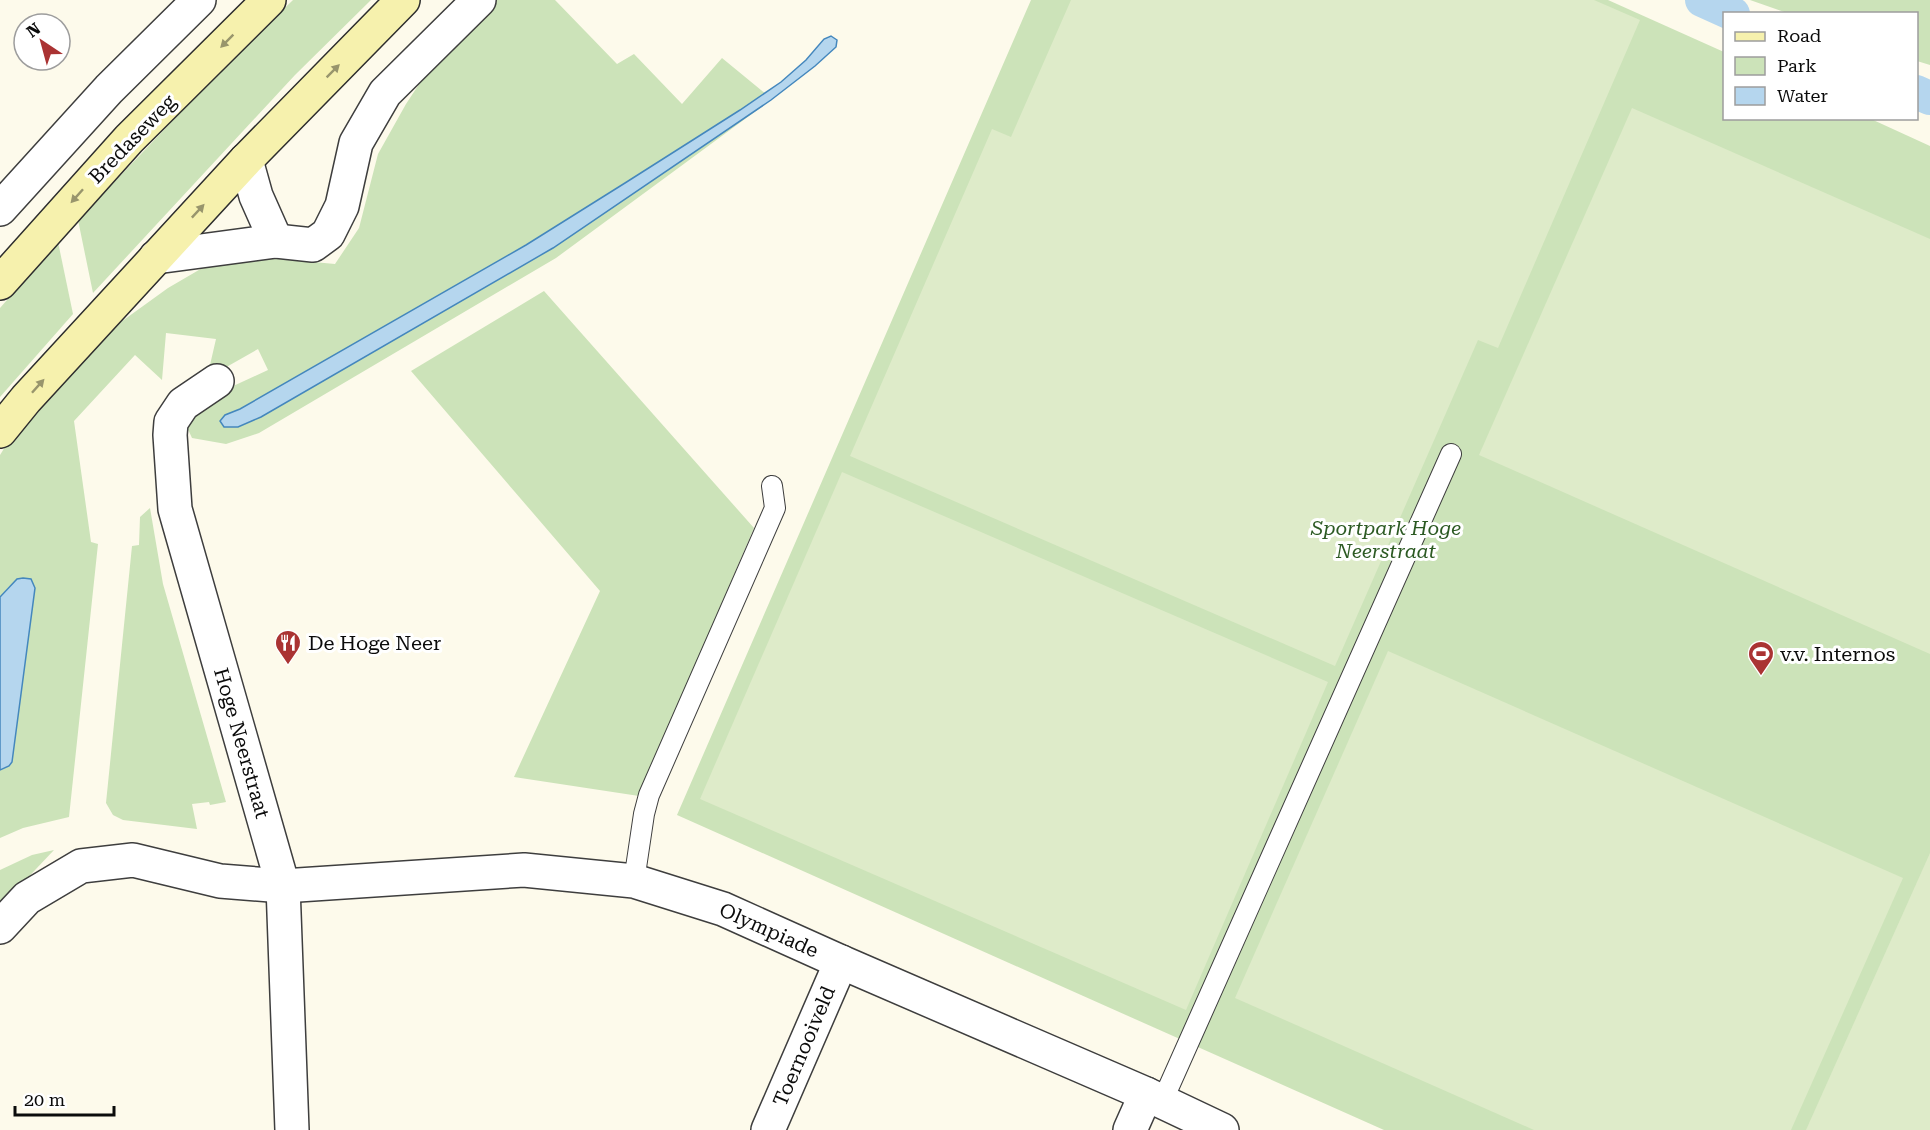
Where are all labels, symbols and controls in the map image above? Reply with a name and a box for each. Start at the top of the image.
north arrow [12,12,72,72]
legend [1723,12,1918,120]
text: N [23,19,44,42]
text: Road [1777,25,1822,46]
one-way arrow [221,34,235,48]
text: Park [1777,55,1817,76]
one-way arrow [326,65,340,79]
text: Water [1777,85,1828,106]
street label: Bredaseweg [84,89,181,189]
one-way arrow [70,189,84,204]
one-way arrow [191,204,205,219]
one-way arrow [31,379,44,394]
park label: Sportpark Hoge Neerstraat [1310,516,1461,563]
restaurant icon: De Hoge Neer [273,628,303,666]
place label: De Hoge Neer [308,631,441,655]
sports icon: v.v. Internos [1746,639,1776,677]
place label: v.v. Internos [1780,642,1895,666]
street label: Hoge Neerstraat [209,665,275,821]
street label: Olympiade [716,897,822,963]
street label: Toernooiveld [768,982,840,1110]
scale bar [15,1079,114,1117]
text: 20 m [24,1089,65,1110]

